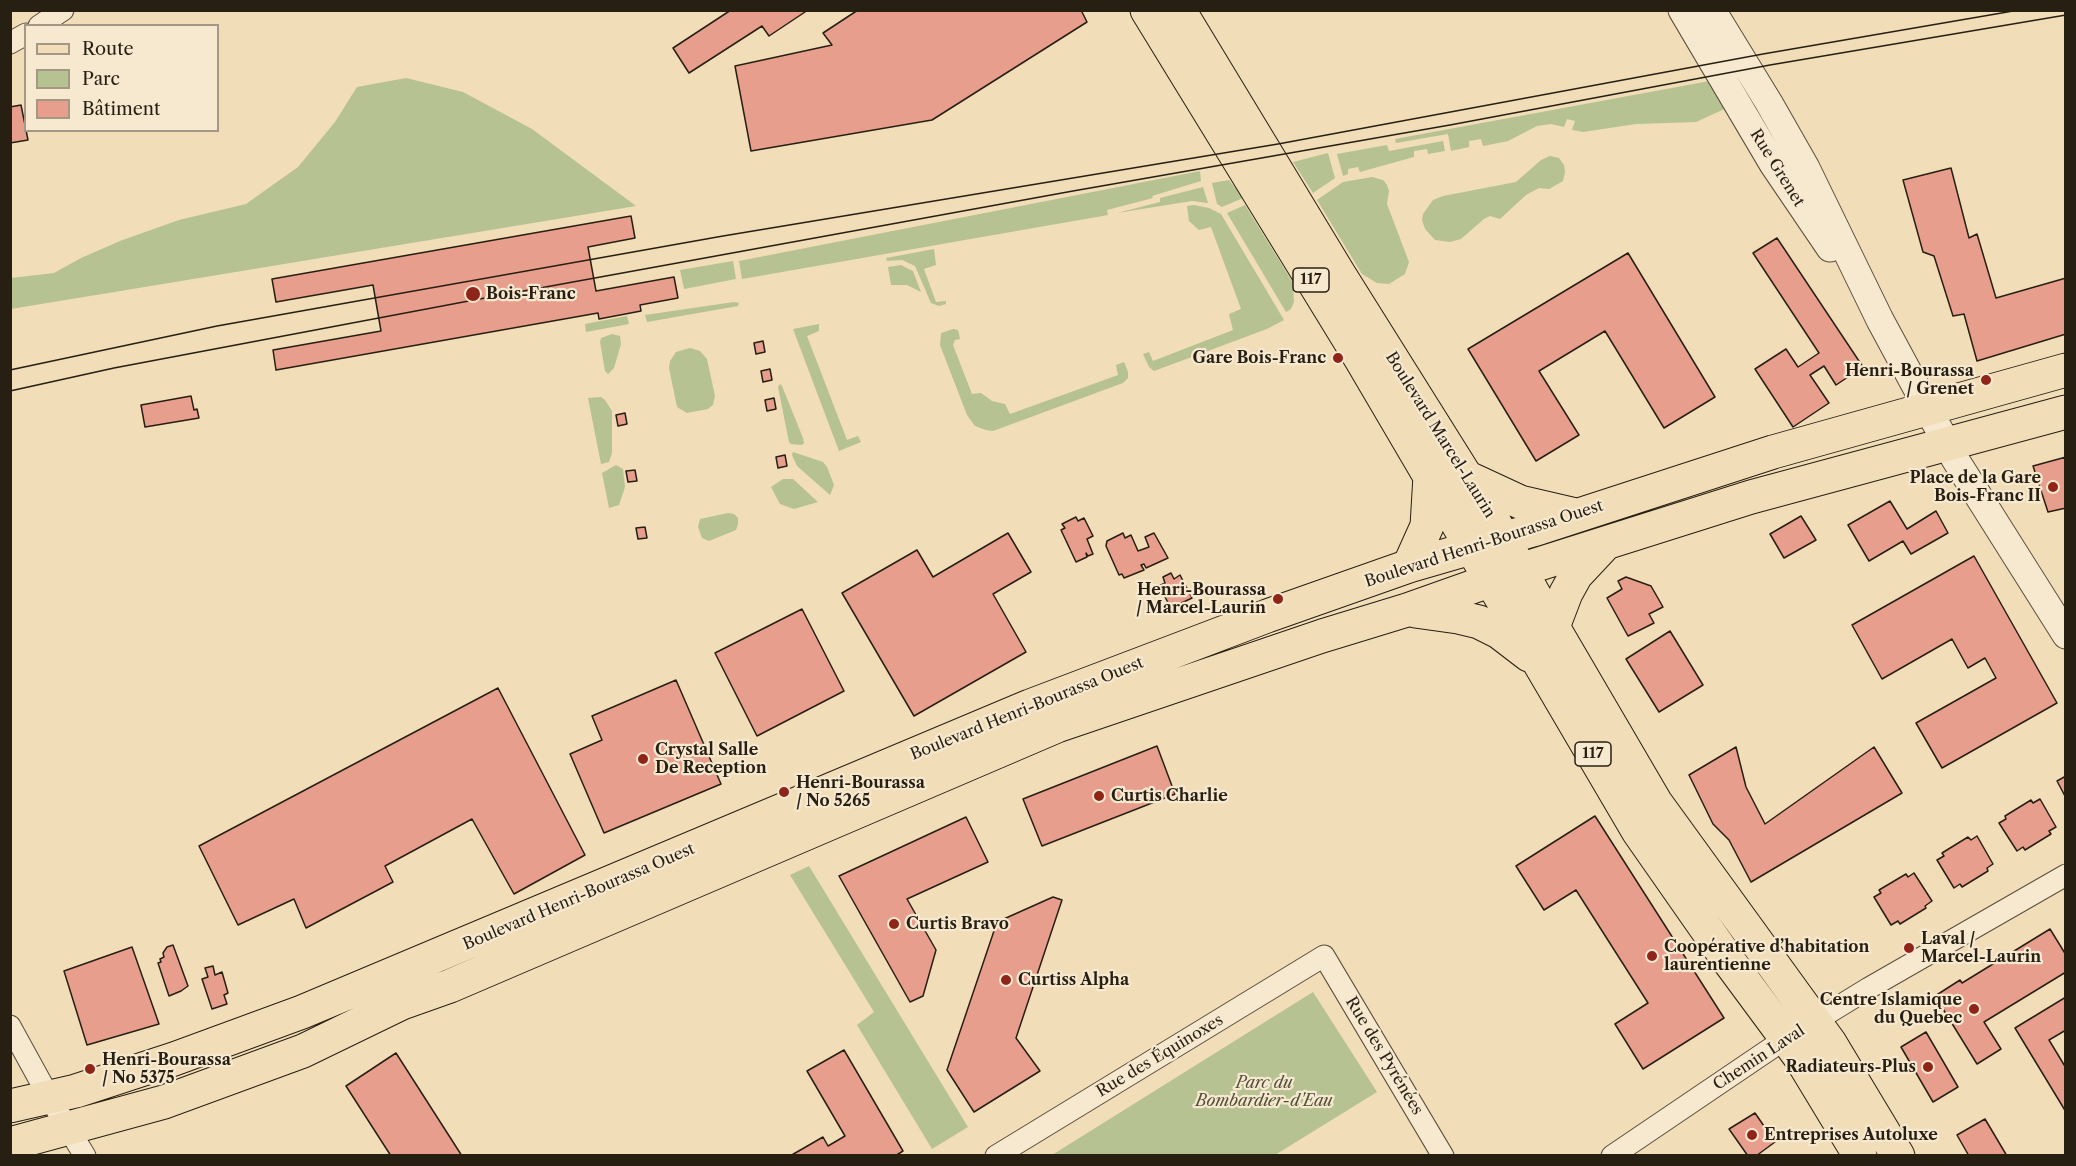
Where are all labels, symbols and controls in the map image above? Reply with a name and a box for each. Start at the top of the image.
legend [24,24,219,132]
text: Route [82,38,134,60]
text: Parc [82,68,120,90]
text: Bâtiment [82,98,160,120]
street label: Rue Grenet [1746,126,1808,210]
road number: 117 [1293,268,1329,292]
place label: Bois-Franc [486,284,576,304]
marker: Bois-Franc [464,285,482,303]
place label: Gare Bois-Franc [1192,348,1326,368]
street label: Boulevard Marcel-Laurin [1381,348,1499,522]
marker: Gare Bois-Franc [1331,351,1345,365]
place label: Henri-Bourassa / Grenet [1845,361,1974,399]
marker: Henri-Bourassa / Grenet [1979,373,1993,387]
place label: Place de la Gare Bois-Franc II [1910,468,2041,506]
marker: Place de la Gare Bois-Franc II [2046,480,2060,494]
street label: Boulevard Henri-Bourassa Ouest [1362,496,1606,592]
place label: Henri-Bourassa / Marcel-Laurin [1136,580,1266,618]
marker: Henri-Bourassa / Marcel-Laurin [1271,592,1285,606]
street label: Boulevard Henri-Bourassa Ouest [908,653,1146,765]
place label: Crystal Salle De Reception [655,740,767,778]
road number: 117 [1575,742,1611,766]
marker: Crystal Salle De Reception [636,752,650,766]
place label: Henri-Bourassa / No 5265 [796,773,925,811]
marker: Henri-Bourassa / No 5265 [777,785,791,799]
place label: Curtis Charlie [1111,786,1228,806]
marker: Curtis Charlie [1092,789,1106,803]
street label: Boulevard Henri-Bourassa Ouest [460,839,698,955]
place label: Curtis Bravo [906,914,1009,934]
marker: Curtis Bravo [887,917,901,931]
place label: Laval / Marcel-Laurin [1921,929,2041,967]
place label: Coopérative d’habitation laurentienne [1664,937,1869,975]
marker: Laval / Marcel-Laurin [1902,941,1916,955]
marker: Coopérative d’habitation laurentienne [1645,949,1659,963]
place label: Curtiss Alpha [1018,970,1129,990]
marker: Curtiss Alpha [999,973,1013,987]
place label: Centre Islamique du Quebec [1820,990,1962,1028]
street label: Rue des Pyrénées [1341,993,1427,1119]
marker: Centre Islamique du Quebec [1967,1002,1981,1016]
street label: Rue des Équinoxes [1093,1011,1227,1101]
street label: Chemin Laval [1710,1021,1808,1095]
place label: Henri-Bourassa / No 5375 [102,1050,231,1088]
place label: Radiateurs-Plus [1785,1057,1916,1077]
marker: Radiateurs-Plus [1921,1060,1935,1074]
marker: Henri-Bourassa / No 5375 [83,1062,97,1076]
park label: Parc du Bombardier-d'Eau [1196,1073,1332,1111]
place label: Entreprises Autoluxe [1764,1125,1938,1145]
marker: Entreprises Autoluxe [1745,1128,1759,1142]

